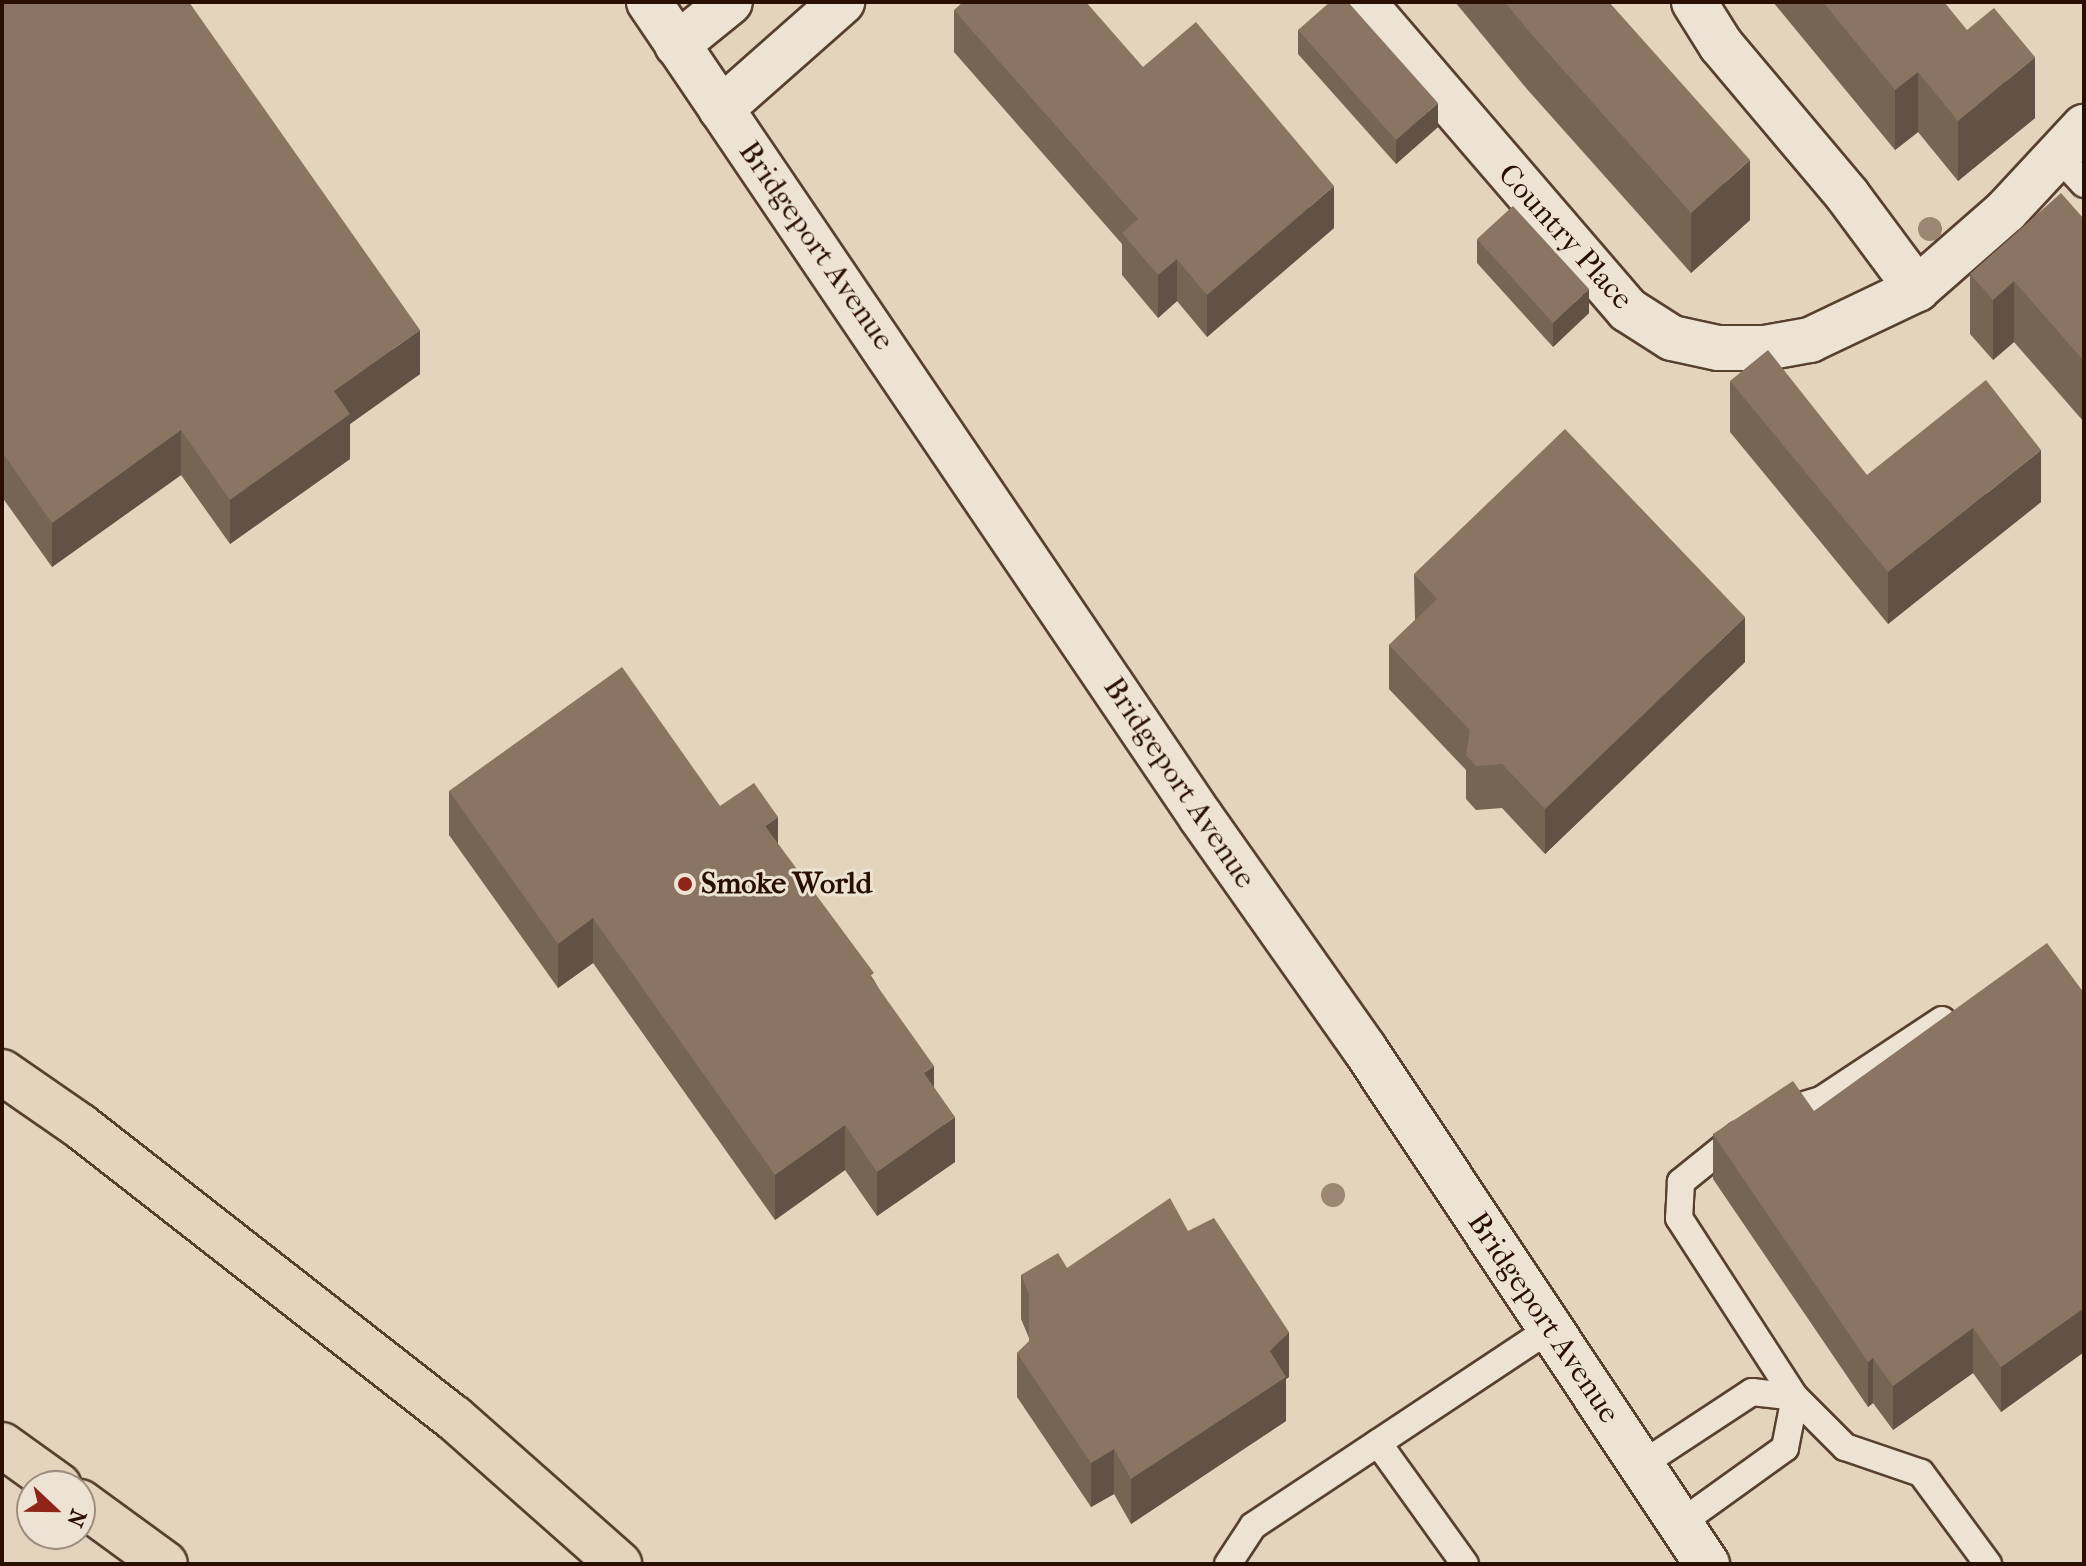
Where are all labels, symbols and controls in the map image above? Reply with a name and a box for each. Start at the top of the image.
street label: Bridgeport Avenue [731,135,901,357]
street label: Country Place [1490,157,1640,317]
street label: Bridgeport Avenue [1095,671,1263,895]
place label: Smoke World [701,866,872,902]
marker: Smoke World [676,875,694,893]
street label: Bridgeport Avenue [1459,1206,1627,1430]
north arrow [16,1470,96,1550]
text: N [61,1506,92,1531]

